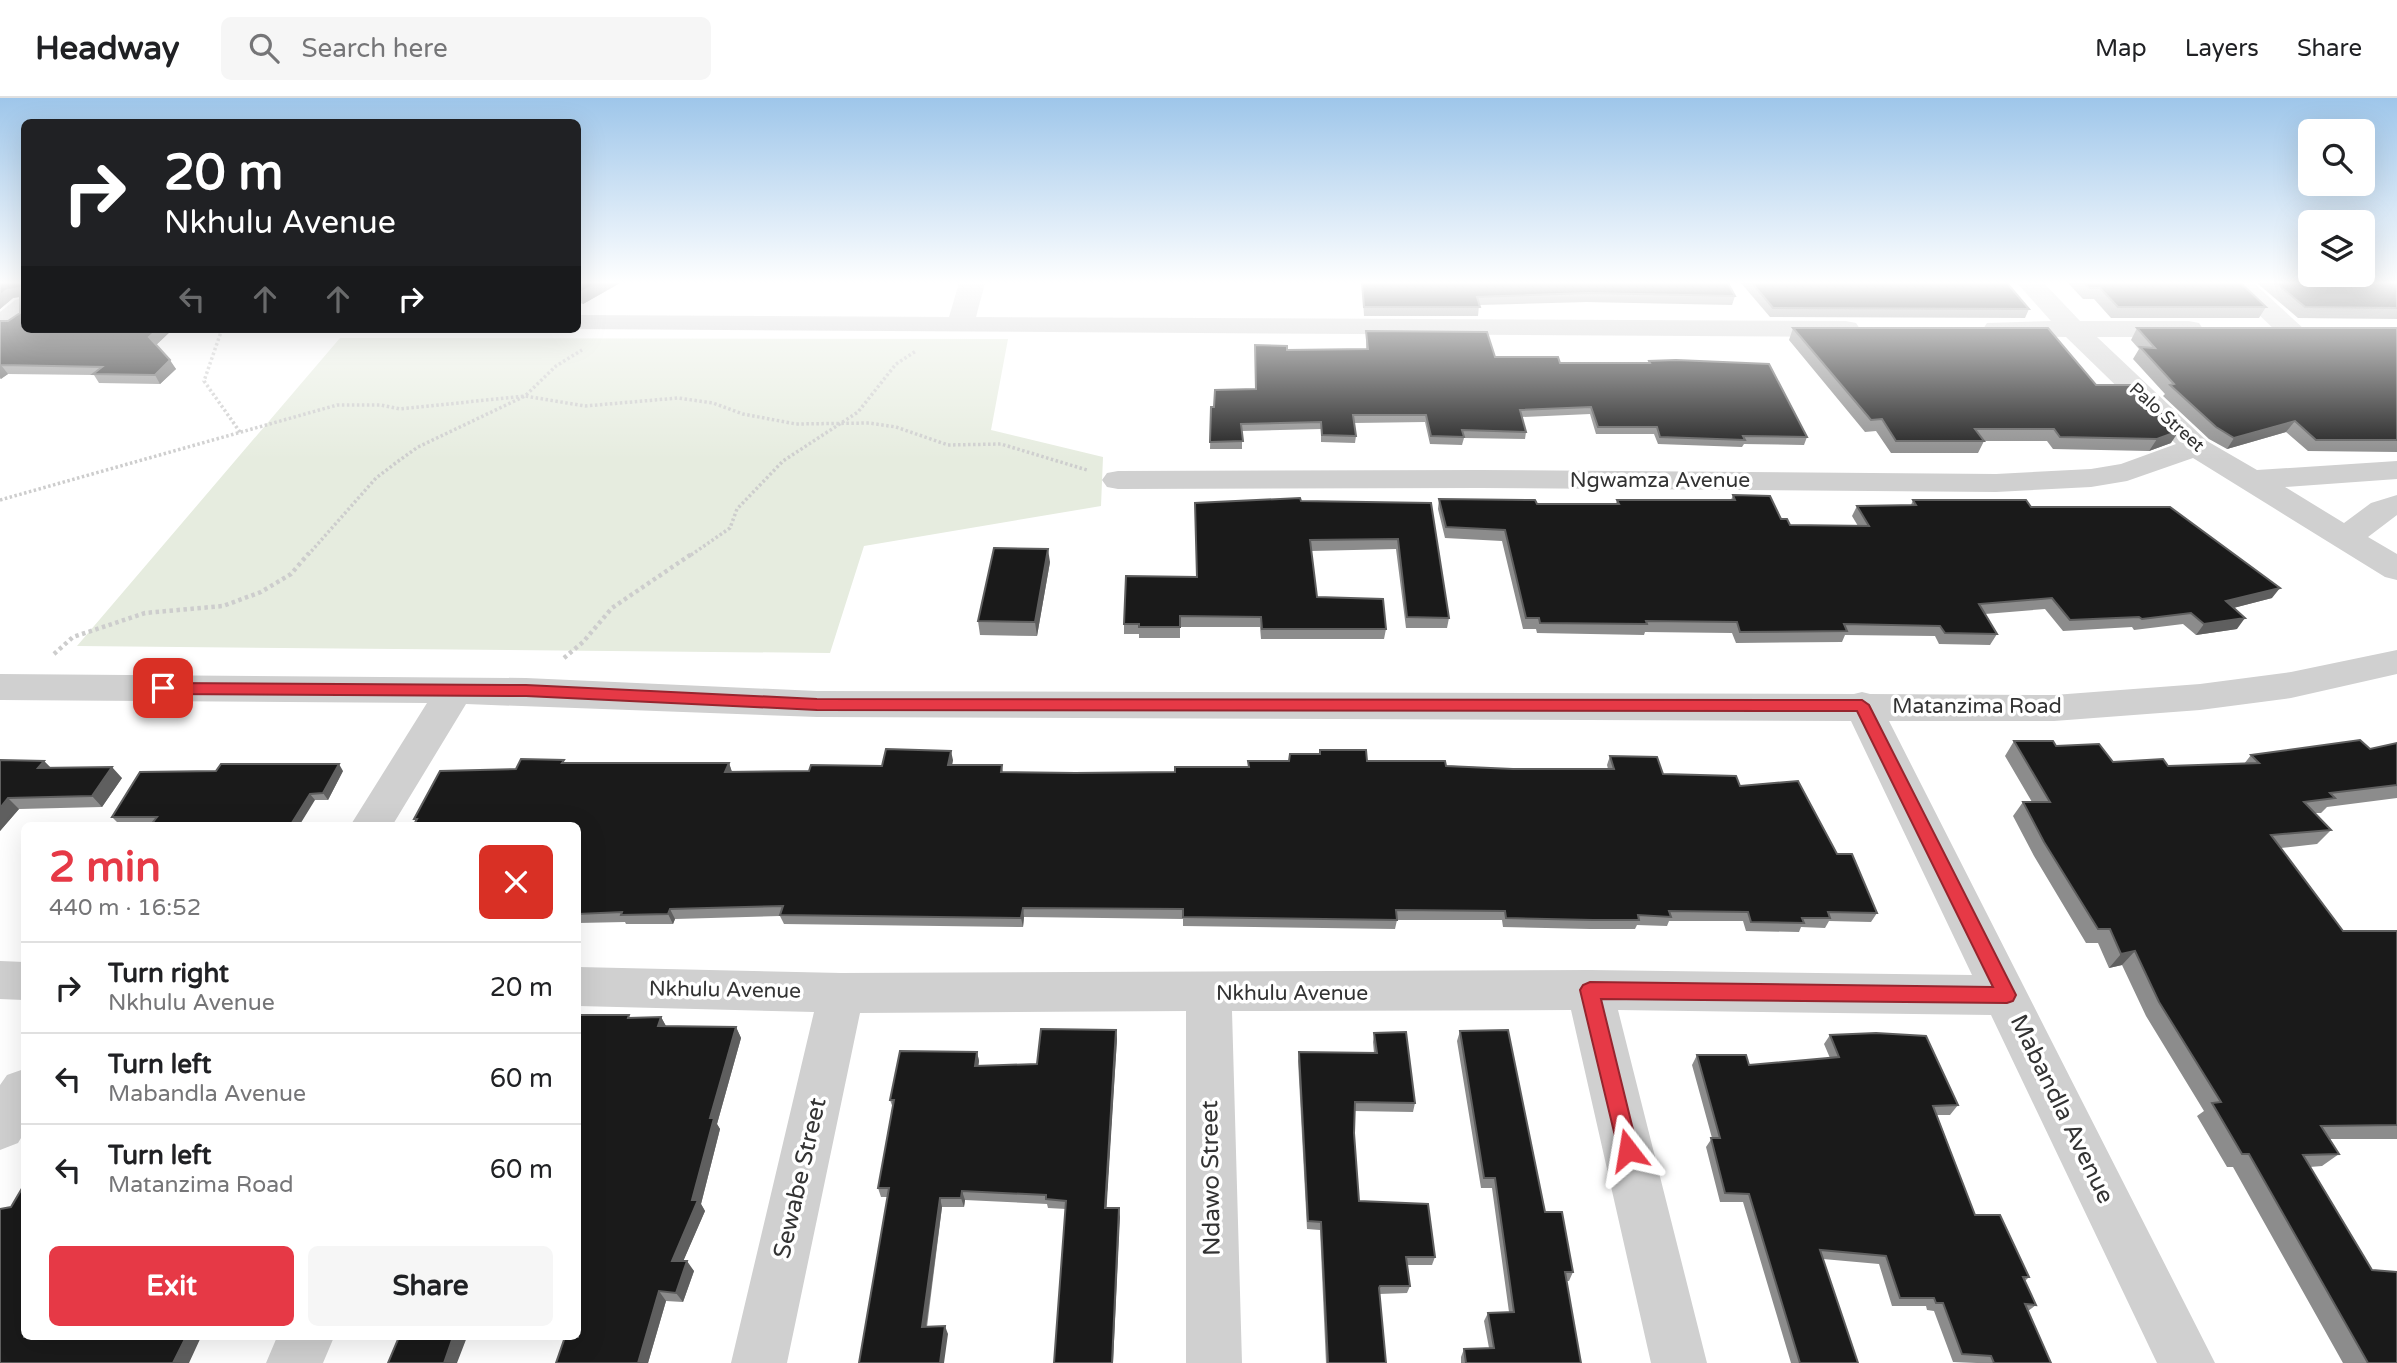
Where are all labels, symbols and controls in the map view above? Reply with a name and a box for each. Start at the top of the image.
search box [221,17,711,80]
text: Headway [35,29,179,68]
icon: search [245,29,283,67]
text: Search here [301,33,448,64]
text: Map [2095,34,2147,63]
text: Layers [2185,34,2259,63]
text: Share [2297,34,2362,63]
map controls [2298,119,2375,287]
button: search [2298,119,2375,196]
text: 20 m [164,144,283,203]
icon: right [49,147,140,238]
text: Nkhulu Avenue [164,204,396,242]
button: layers [2298,210,2375,287]
icon: left [173,280,211,318]
icon: ahead [246,280,284,318]
icon: ahead [319,280,357,318]
icon: right [392,280,430,318]
street label: Palo Street [2125,378,2209,456]
street label: Ngwamza Avenue [1570,468,1750,493]
pin [133,658,193,718]
icon: arrive [144,669,182,707]
street label: Matanzima Road [1892,694,2062,719]
text: 2 min [49,842,161,893]
button: close [479,845,553,919]
text: 440 m · 16:52 [49,894,201,922]
text: Turn right [108,958,229,989]
icon: right [49,969,87,1007]
text: 20 m [490,972,553,1003]
street label: Nkhulu Avenue [649,976,801,1004]
street label: Nkhulu Avenue [1216,981,1368,1006]
text: Nkhulu Avenue [108,989,275,1017]
street label: Mabandla Avenue [2004,1010,2120,1208]
text: Turn left [108,1049,211,1080]
icon: left [49,1060,87,1098]
text: 60 m [490,1063,553,1094]
text: Mabandla Avenue [108,1080,306,1108]
street label: Sewabe Street [767,1095,833,1261]
street label: Ndawo Street [1195,1100,1227,1256]
position arrow [1591,1113,1665,1187]
text: Turn left [108,1140,211,1171]
icon: left [49,1151,87,1189]
text: 60 m [490,1154,553,1185]
text: Matanzima Road [108,1171,294,1199]
button: Exit [49,1246,294,1326]
button: Share [308,1246,553,1326]

